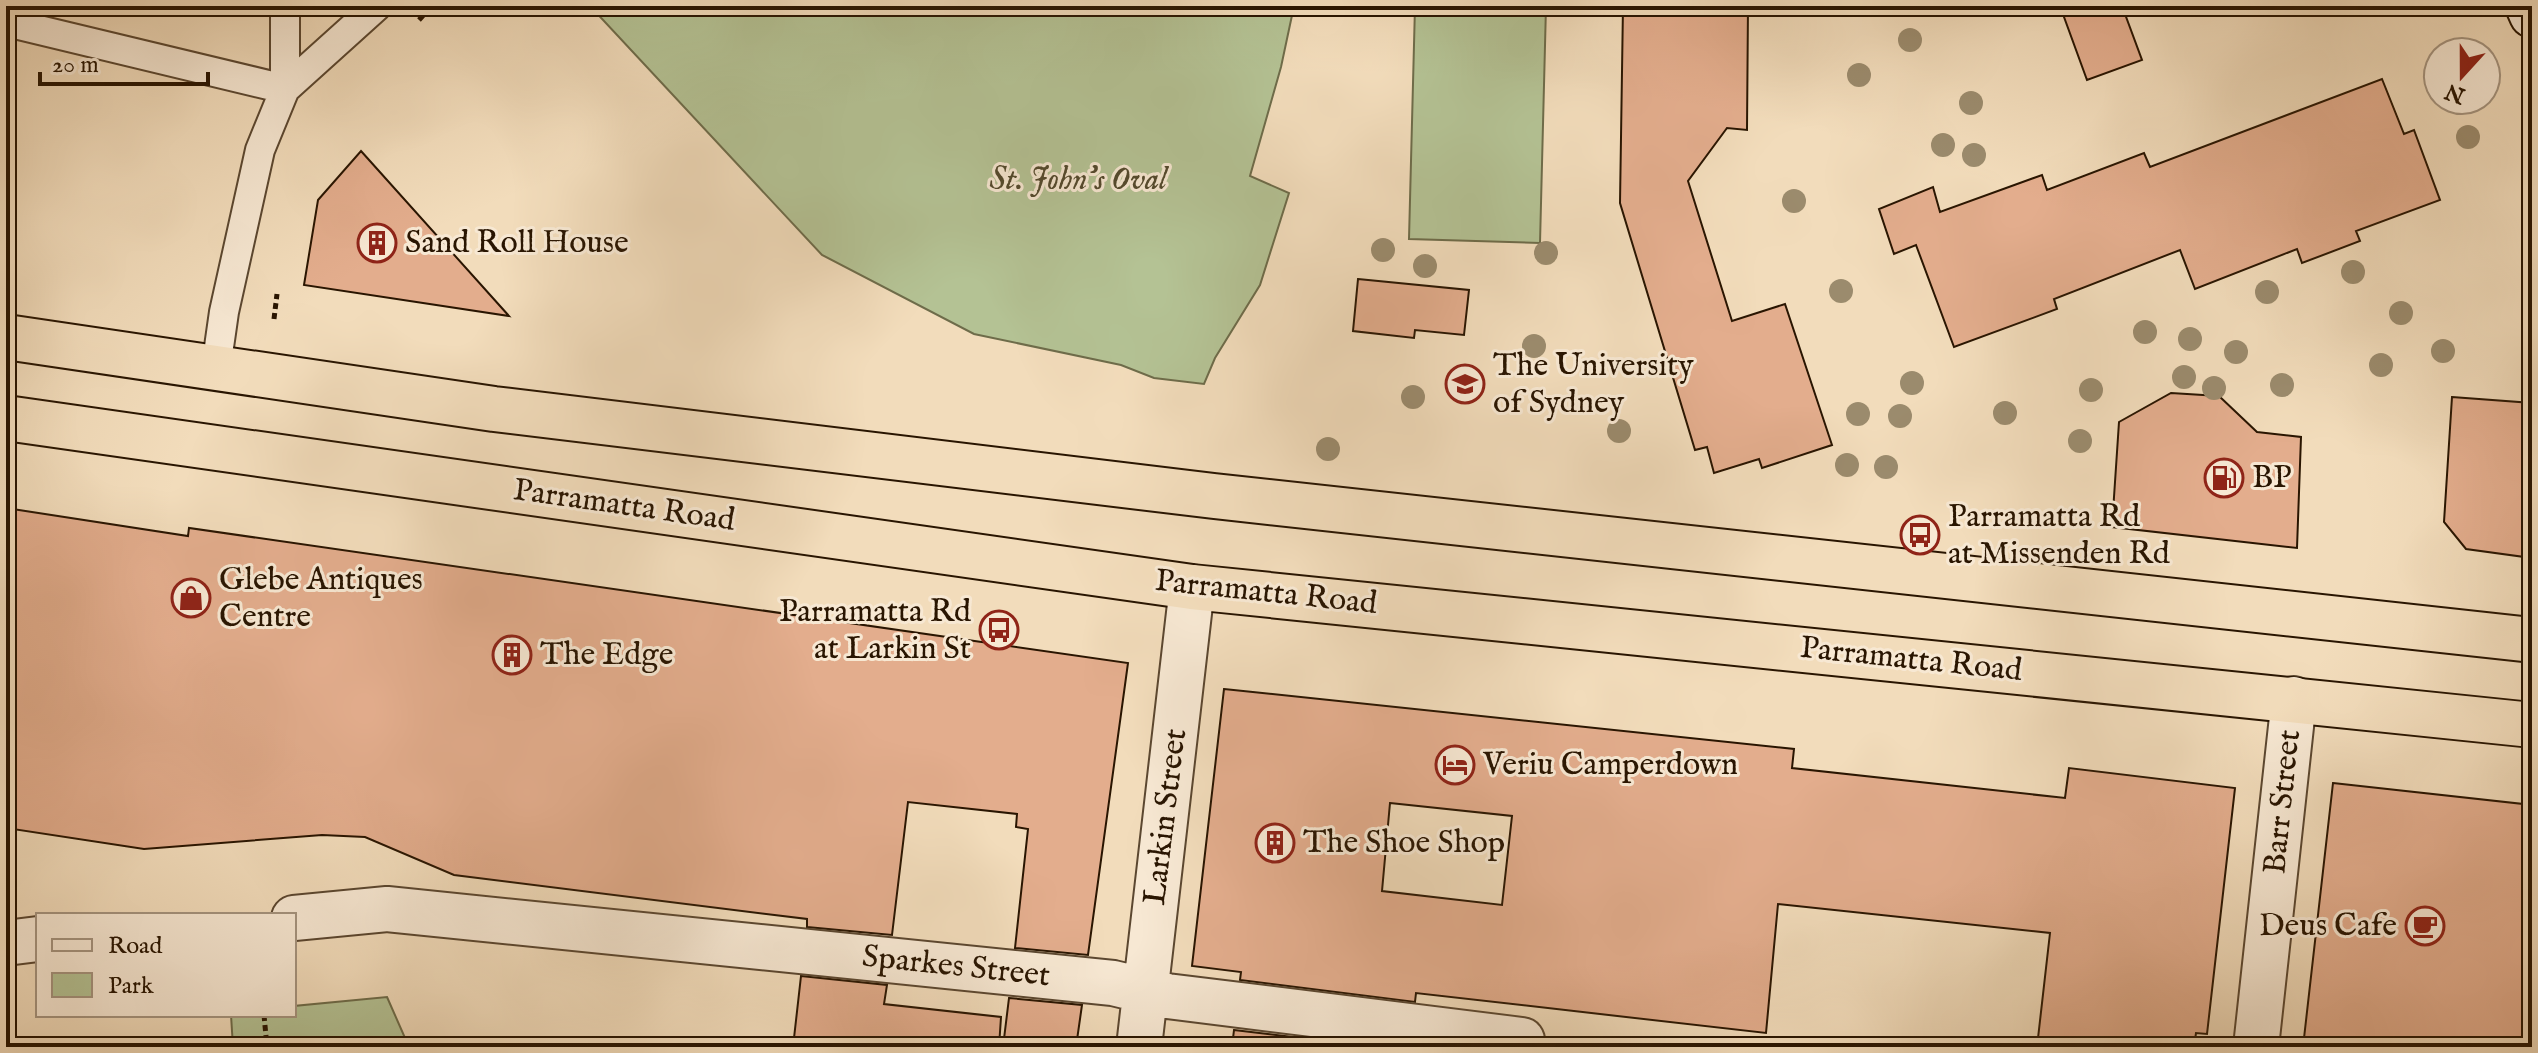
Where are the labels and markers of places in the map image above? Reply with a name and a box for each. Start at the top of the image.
building icon: Sand Roll House [356,222,398,264]
place label: Sand Roll House [405,223,629,264]
place label: The University of Sydney [1493,346,1694,424]
school or university icon: The University of Sydney [1444,363,1486,405]
fuel station icon: BP [2203,457,2245,499]
place label: BP [2252,458,2292,499]
place label: Parramatta Rd at Missenden Rd [1948,497,2171,575]
bus stop icon: Parramatta Rd at Missenden Rd [1899,514,1941,556]
place label: Glebe Antiques Centre [219,560,423,638]
shop icon: Glebe Antiques Centre [170,577,212,619]
place label: Parramatta Rd at Larkin St [779,592,972,670]
bus stop icon: Parramatta Rd at Larkin St [978,609,1020,651]
building icon: The Edge [491,634,533,676]
place label: The Edge [540,635,673,676]
hotel icon: Veriu Camperdown [1434,744,1476,786]
place label: Veriu Camperdown [1482,745,1738,786]
building icon: The Shoe Shop [1254,822,1296,864]
place label: The Shoe Shop [1303,823,1505,864]
cafe icon: Deus Cafe [2404,905,2446,947]
place label: Deus Cafe [2259,906,2397,947]

